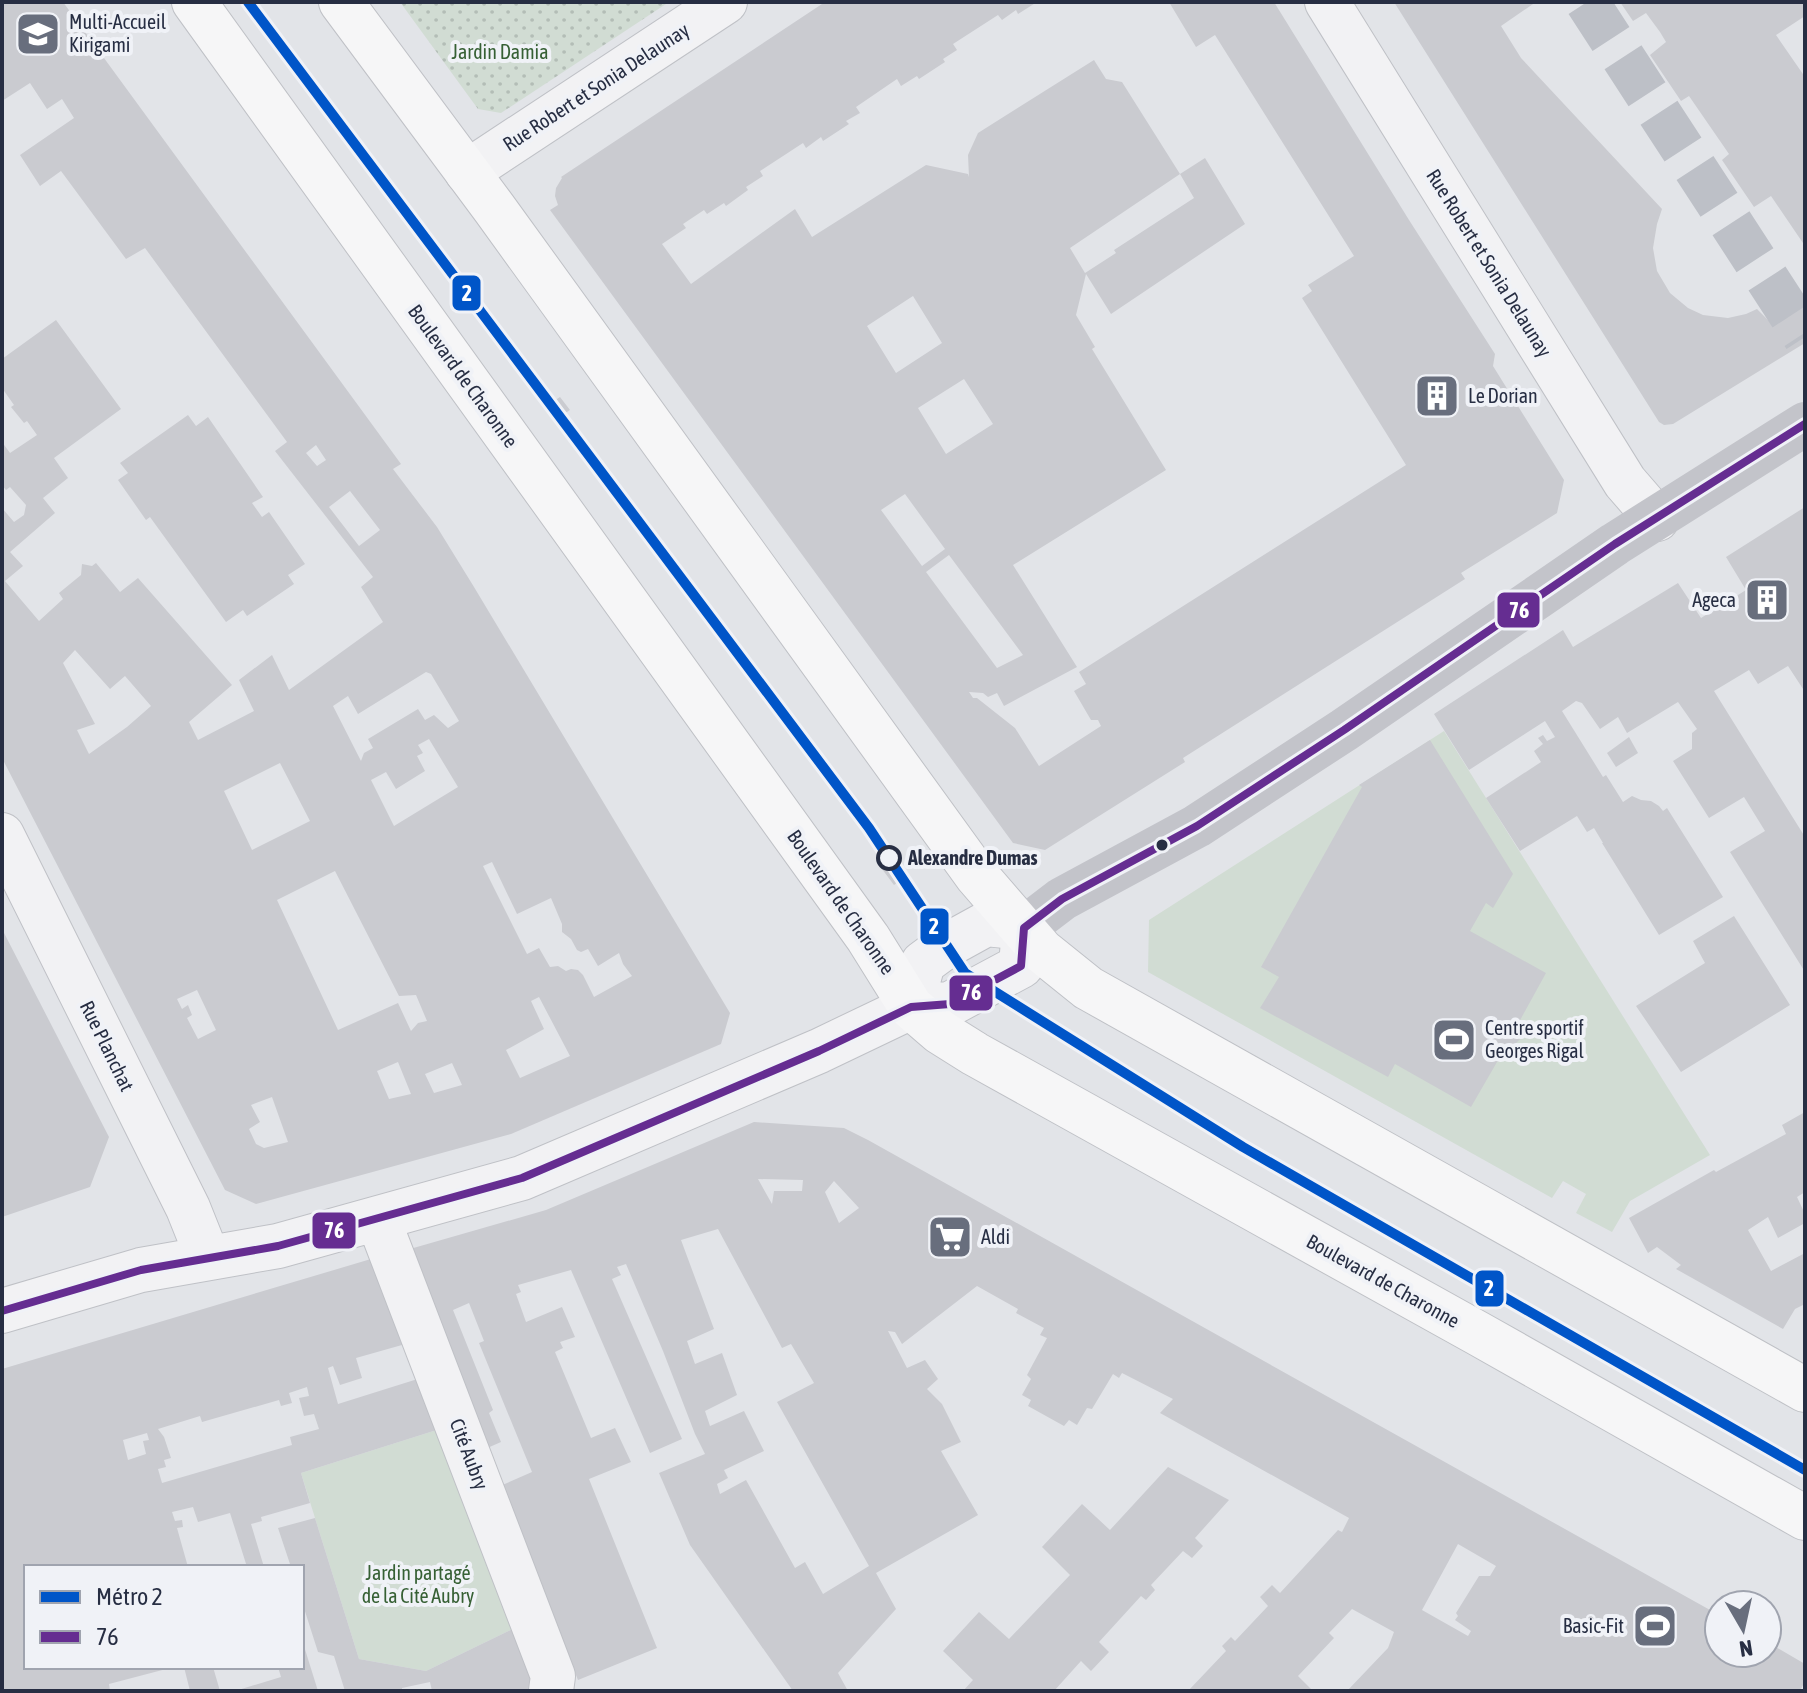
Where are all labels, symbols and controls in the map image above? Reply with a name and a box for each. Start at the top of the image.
school or university icon: Multi-Accueil Kirigami [14,10,62,58]
place label: Multi-Accueil Kirigami [69,10,167,56]
street label: Rue Robert et Sonia Delaunay [498,18,693,155]
park label: Jardin Damia [452,40,548,63]
street label: Rue Robert et Sonia Delaunay [1422,165,1557,361]
line badge: 2 [451,274,482,312]
text: 2 [462,280,472,306]
street label: Boulevard de Charonne [404,300,523,452]
building icon: Le Dorian [1413,372,1461,420]
place label: Le Dorian [1468,384,1538,407]
building icon: Ageca [1743,576,1791,624]
place label: Ageca [1692,588,1736,611]
line badge: 76 [1496,591,1541,629]
text: 76 [1509,597,1529,623]
street label: Boulevard de Charonne [783,825,900,978]
unlabelled marker [1154,837,1170,853]
marker: Alexandre Dumas [877,846,901,870]
place label: Alexandre Dumas [907,846,1038,869]
line badge: 2 [919,907,950,946]
text: 2 [929,913,939,939]
line badge: 76 [948,974,994,1012]
text: 76 [961,979,981,1005]
street label: Rue Planchat [76,997,139,1095]
sports icon: Centre sportif Georges Rigal [1430,1016,1478,1064]
place label: Centre sportif Georges Rigal [1485,1016,1584,1062]
line badge: 76 [311,1211,357,1250]
supermarket icon: Aldi [926,1213,974,1261]
text: 76 [324,1217,344,1243]
place label: Aldi [981,1225,1010,1248]
street label: Boulevard de Charonne [1303,1229,1464,1332]
line badge: 2 [1474,1269,1505,1308]
text: 2 [1484,1275,1494,1301]
street label: Cité Aubry [445,1415,493,1493]
park label: Jardin partagé de la Cité Aubry [362,1561,474,1607]
legend [24,1565,304,1669]
text: Métro 2 [96,1583,163,1610]
north arrow [1703,1589,1783,1669]
sports icon: Basic-Fit [1631,1602,1679,1650]
place label: Basic-Fit [1563,1614,1624,1637]
text: 76 [96,1623,119,1650]
text: N [1738,1635,1755,1663]

